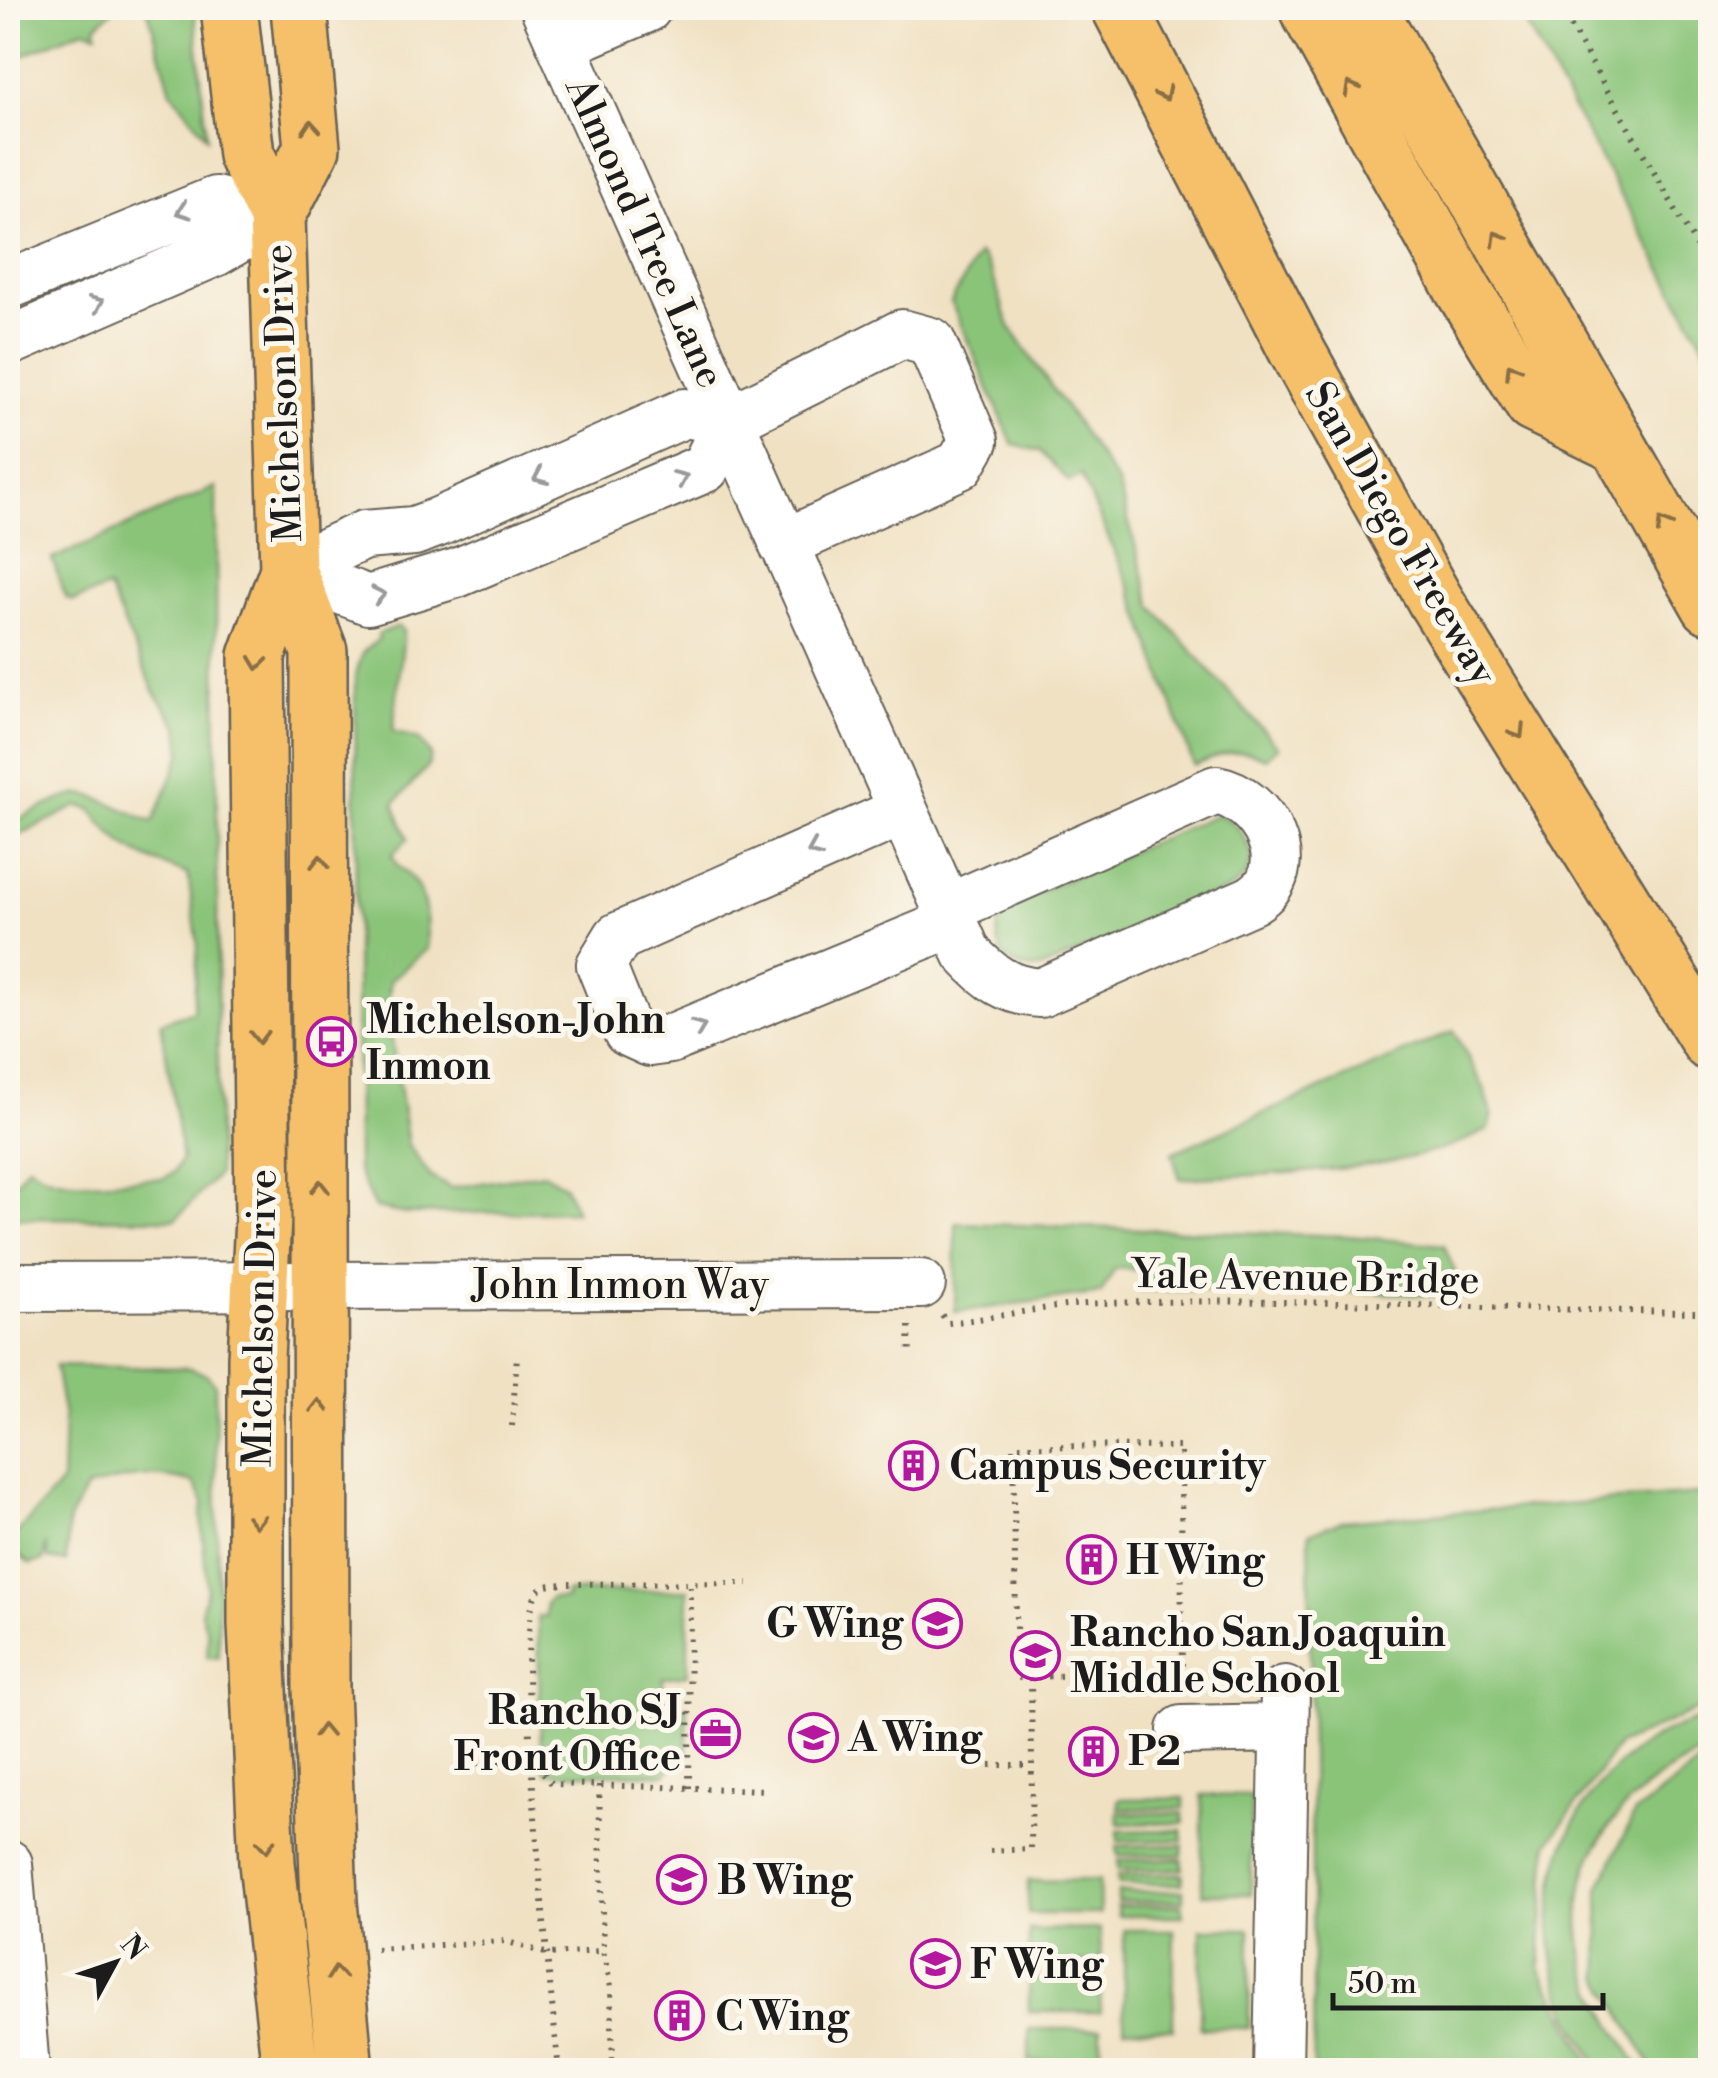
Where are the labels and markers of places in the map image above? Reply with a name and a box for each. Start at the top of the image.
place label: Michelson-John Inmon [366,996,666,1092]
bus stop icon: Michelson-John Inmon [305,1016,357,1068]
building icon: Campus Security [888,1439,940,1491]
place label: Campus Security [949,1442,1267,1492]
building icon: H Wing [1065,1534,1117,1586]
place label: H Wing [1126,1537,1266,1587]
school or university icon: G Wing [912,1597,964,1649]
place label: G Wing [766,1600,904,1650]
place label: Rancho San Joaquin Middle School [1070,1609,1446,1705]
school or university icon: Rancho San Joaquin Middle School [1009,1629,1061,1681]
place label: Rancho SJ Front Office [454,1687,681,1783]
office icon: Rancho SJ Front Office [690,1707,742,1759]
school or university icon: A Wing [787,1711,839,1763]
place label: A Wing [847,1714,983,1764]
building icon: P2 [1067,1725,1119,1777]
place label: P2 [1128,1728,1181,1778]
school or university icon: B Wing [656,1854,708,1906]
place label: B Wing [717,1857,854,1907]
school or university icon: F Wing [909,1938,961,1990]
place label: F Wing [970,1941,1105,1991]
building icon: C Wing [654,1990,706,2042]
place label: C Wing [715,1993,850,2043]

